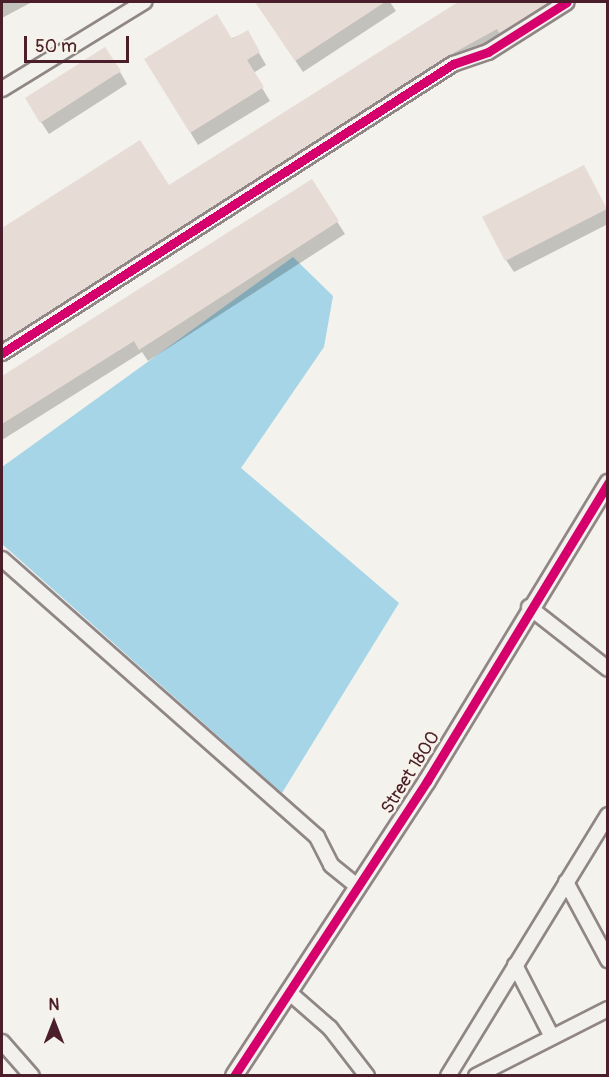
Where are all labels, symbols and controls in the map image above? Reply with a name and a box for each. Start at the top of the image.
scale bar [27,24,132,62]
text: 50 m [35,35,77,58]
street label: Street 1800 [377,728,445,818]
north arrow [24,993,84,1053]
text: N [49,995,59,1015]

